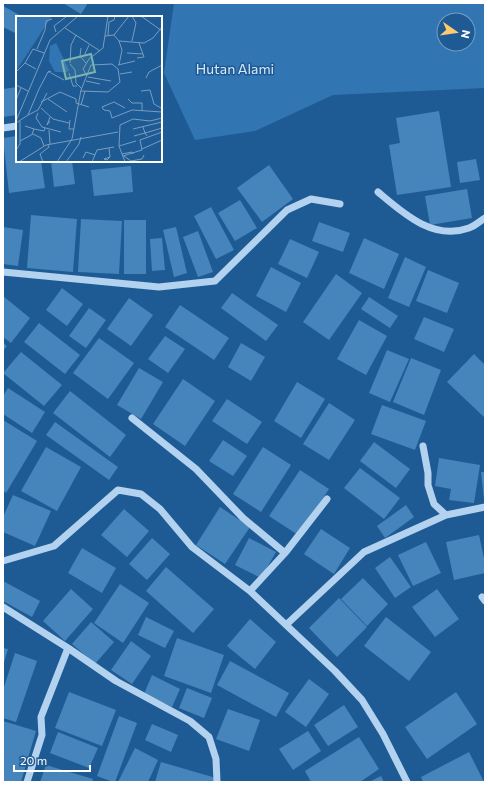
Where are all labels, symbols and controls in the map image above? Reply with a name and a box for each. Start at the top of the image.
north arrow [436,12,476,52]
inset map [16,16,162,162]
text: N [459,29,473,40]
park label: Hutan Alami [196,60,274,77]
scale bar [14,747,90,773]
text: 20 m [20,753,47,767]

